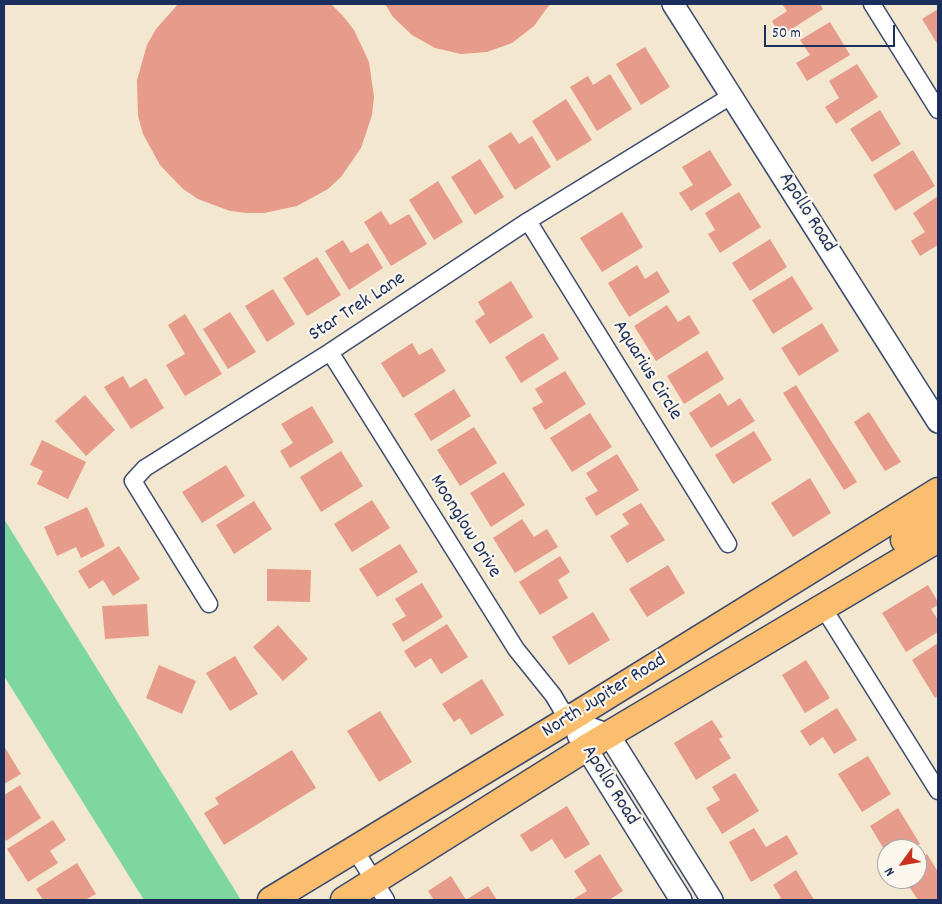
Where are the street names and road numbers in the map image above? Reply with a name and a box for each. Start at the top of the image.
street label: Apollo Road [772,169,840,257]
street label: Star Trek Lane [305,268,411,348]
street label: Aquarius Circle [606,317,686,425]
street label: Moonglow Drive [423,471,505,583]
street label: North Jupiter Road [539,649,671,745]
street label: Apollo Road [575,742,643,830]

